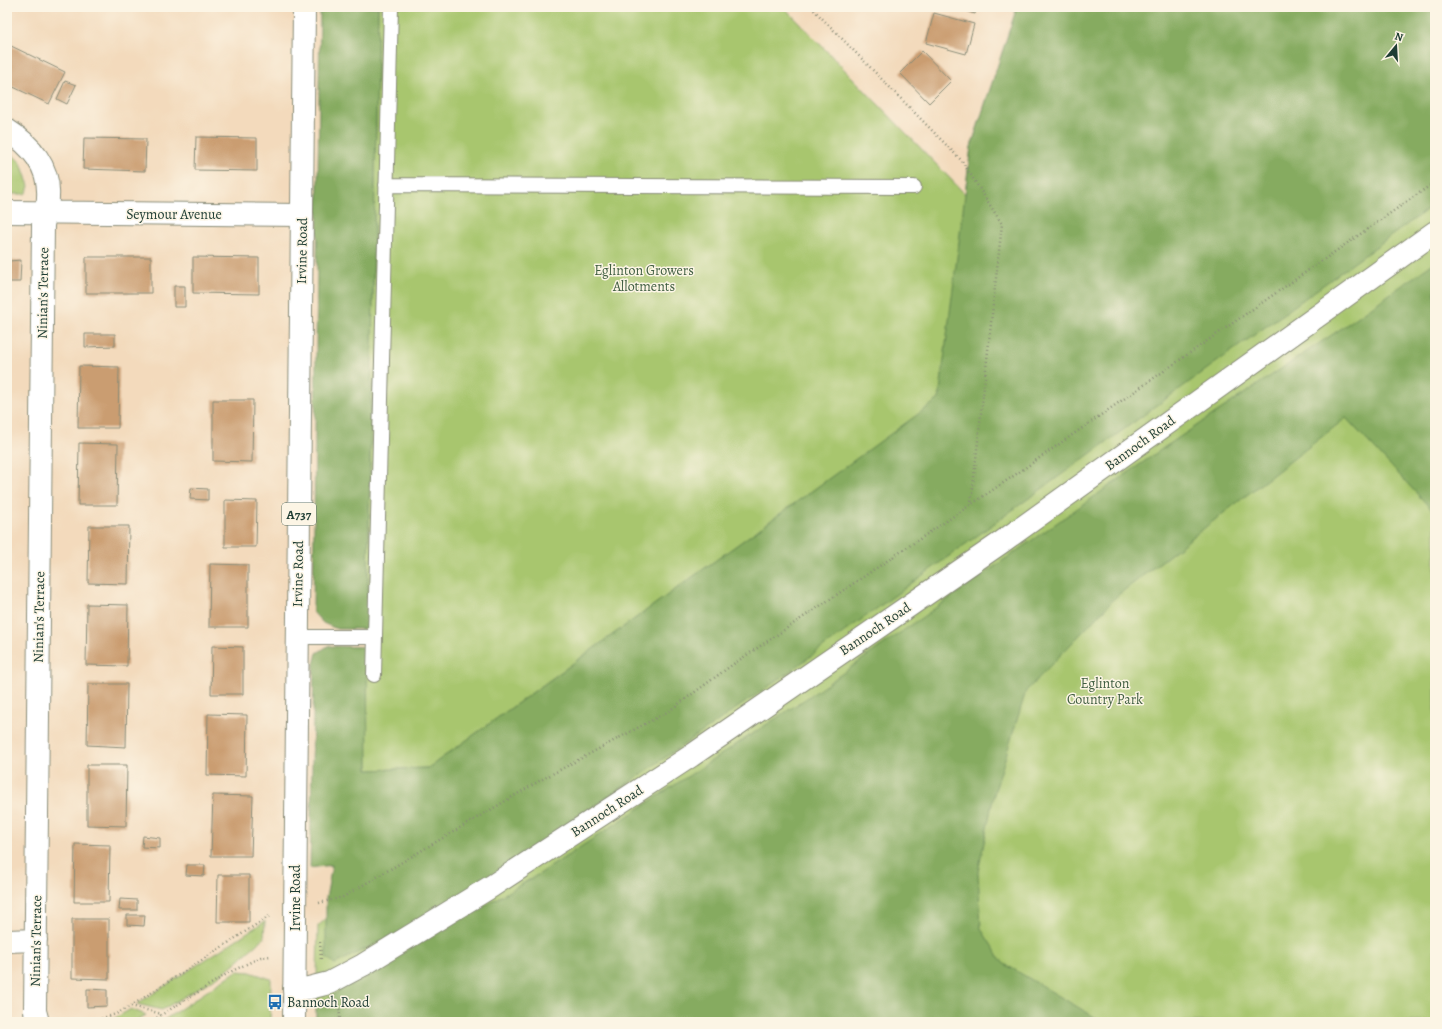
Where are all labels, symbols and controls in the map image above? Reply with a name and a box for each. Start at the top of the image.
north arrow [1376,26,1416,66]
text: N [1393,29,1405,45]
street label: Seymour Avenue [126,205,222,224]
street label: Irvine Road [292,217,312,284]
street label: Ninian's Terrace [33,247,53,339]
park label: Eglinton Growers Allotments [594,261,694,296]
street label: Bannoch Road [1101,411,1179,475]
road number: A737 [282,503,316,525]
street label: Irvine Road [288,540,308,607]
street label: Ninian's Terrace [29,571,49,663]
street label: Bannoch Road [835,598,915,660]
park label: Eglinton Country Park [1067,674,1143,709]
street label: Bannoch Road [567,780,647,841]
street label: Irvine Road [286,864,305,931]
street label: Ninian's Terrace [26,895,46,987]
bus stop icon: Bannoch Road [266,993,284,1011]
place label: Bannoch Road [287,993,370,1012]

